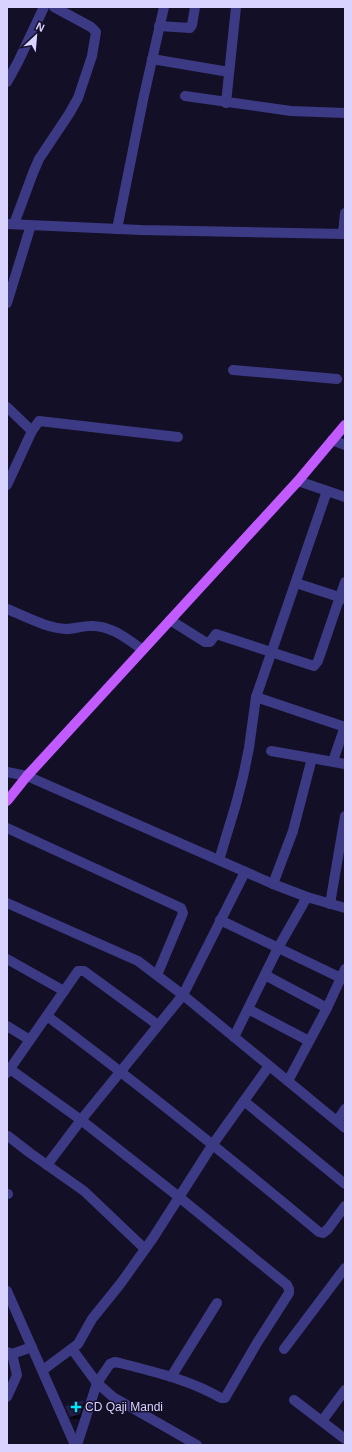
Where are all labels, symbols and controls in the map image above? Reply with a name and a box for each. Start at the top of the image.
north arrow [16,16,56,56]
text: N [34,20,47,34]
place label: CD Qaji Mandi [85,1400,163,1414]
marker: CD Qaji Mandi [70,1401,82,1413]

